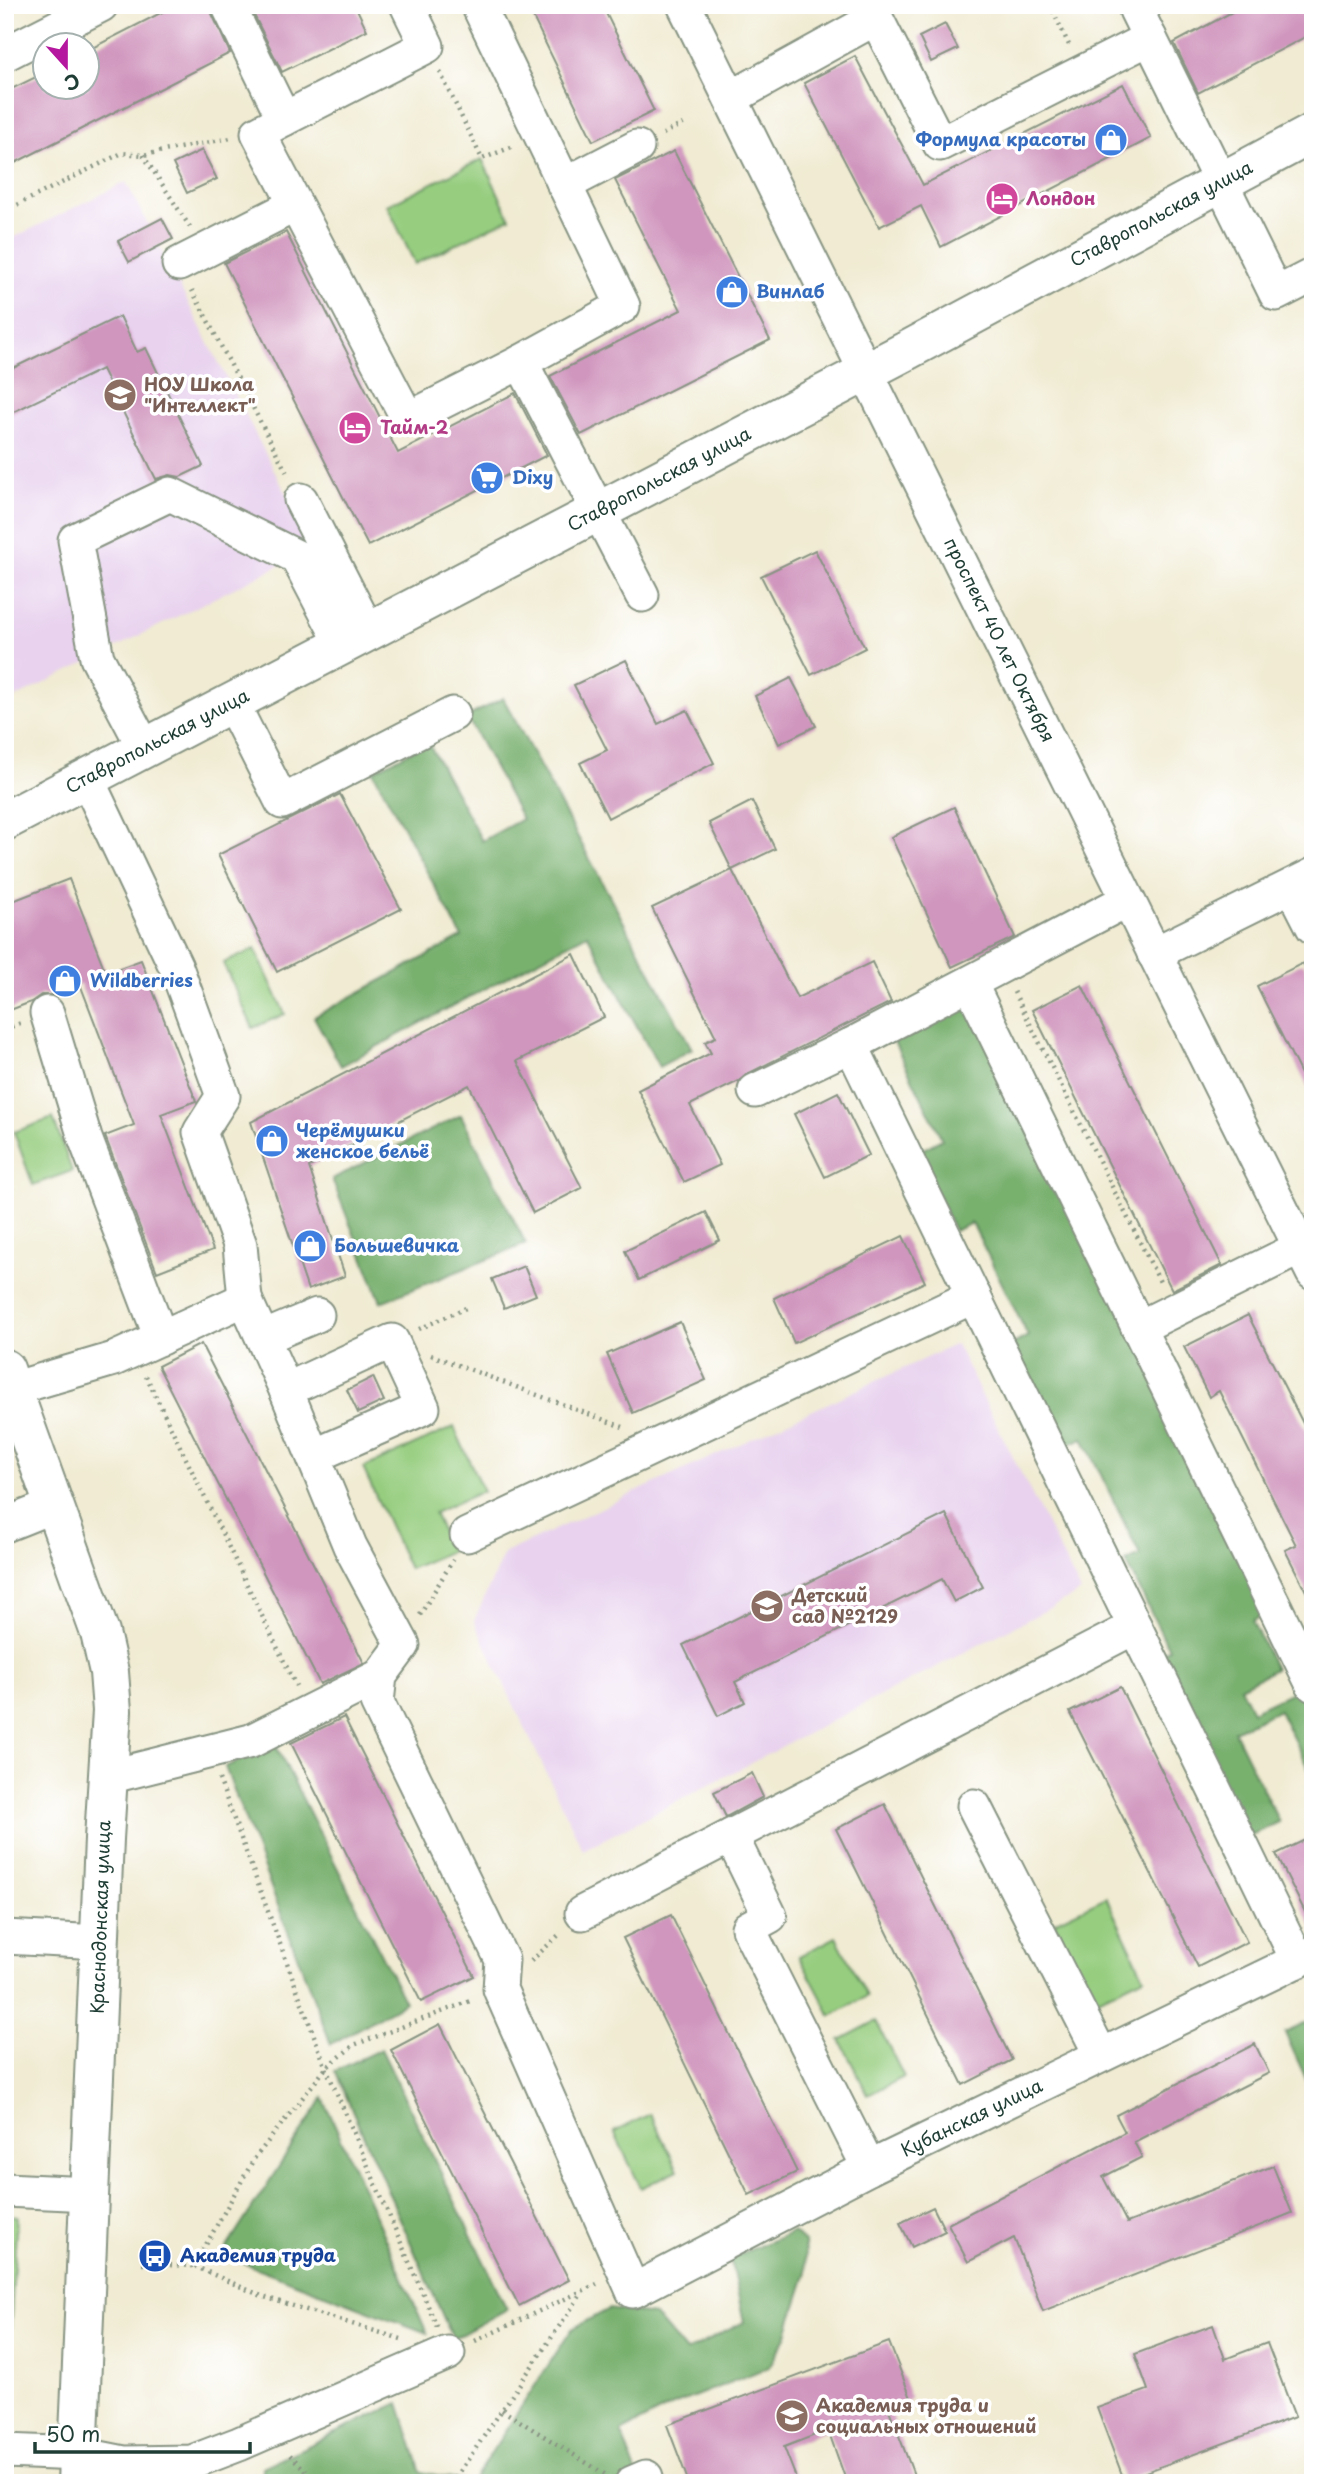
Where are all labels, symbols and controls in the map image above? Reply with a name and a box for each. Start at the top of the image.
north arrow [32,32,102,102]
text: С [61,67,84,98]
shop icon: Формула красоты [1092,121,1130,159]
place label: Формула красоты [916,125,1086,152]
street label: Ставропольская улица [1065,153,1258,273]
hotel icon: Лондон [983,180,1021,218]
place label: Лондон [1026,184,1095,211]
shop icon: Винлаб [713,273,751,311]
place label: Винлаб [756,277,824,304]
place label: НОУ Школа "Интеллект" [144,370,256,418]
school or university icon: НОУ Школа "Интеллект" [101,376,139,414]
hotel icon: Тайм-2 [336,409,374,447]
place label: Тайм-2 [380,413,449,440]
street label: Ставропольская улица [562,419,756,537]
supermarket icon: Dixy [468,459,506,497]
place label: Dixy [512,463,553,490]
street label: проспект 40 лет Октября [938,533,1063,746]
street label: Ставропольская улица [60,681,254,799]
shop icon: Wildberries [46,962,84,1000]
place label: Wildberries [90,966,193,993]
place label: Черёмушки женское бельё [296,1116,429,1164]
shop icon: Черёмушки женское бельё [253,1122,291,1160]
shop icon: Большевичка [291,1227,329,1265]
place label: Большевичка [334,1231,460,1258]
place label: Детский сад №2129 [791,1581,898,1629]
school or university icon: Детский сад №2129 [748,1587,786,1625]
street label: Краснодонская улица [83,1819,116,2014]
street label: Кубанская улица [896,2071,1047,2163]
bus stop icon: Академия труда [136,2237,174,2275]
place label: Академия труда [180,2241,336,2268]
place label: Академия труда и социальных отношений [816,2391,1037,2439]
school or university icon: Академия труда и социальных отношений [773,2397,811,2435]
scale bar [35,2411,250,2455]
text: 50 m [46,2417,100,2449]

